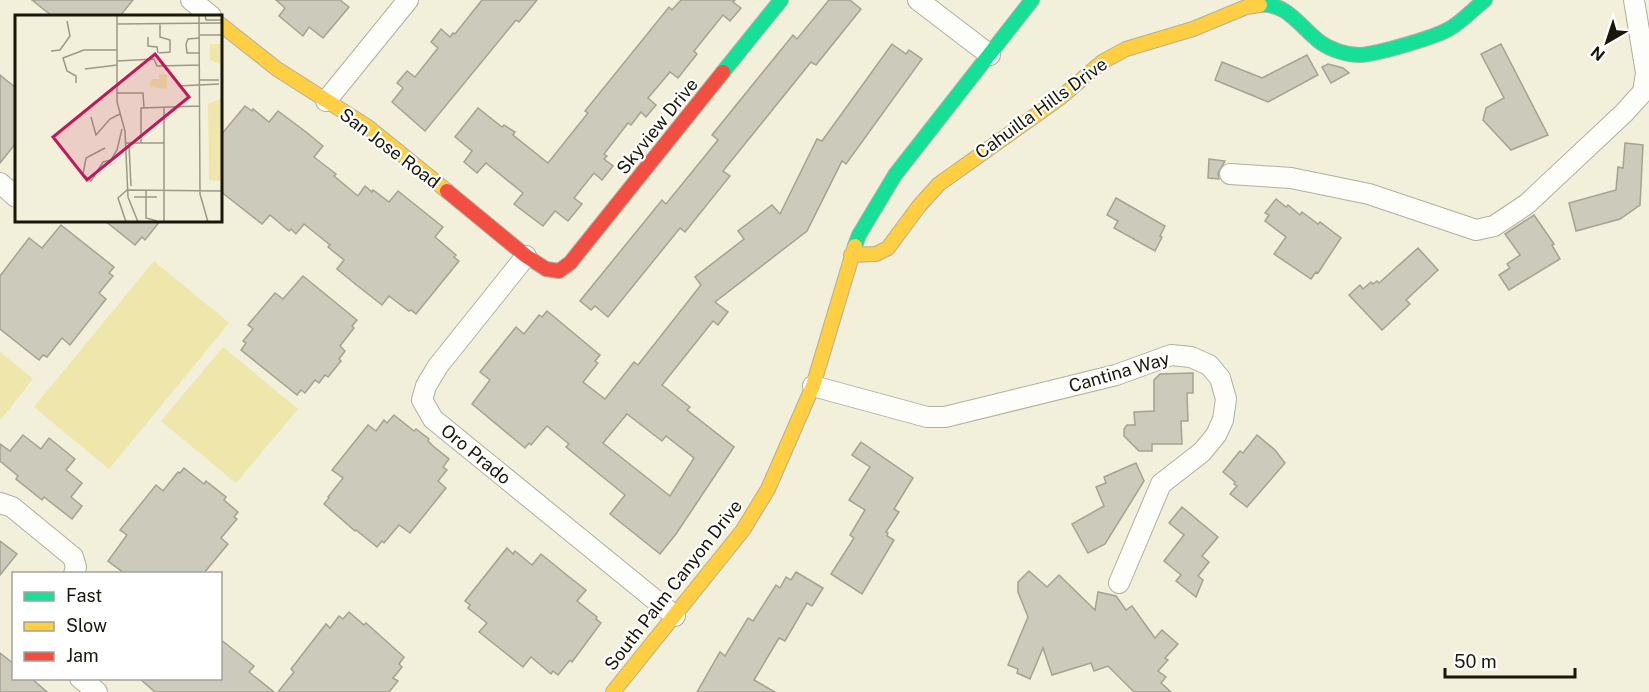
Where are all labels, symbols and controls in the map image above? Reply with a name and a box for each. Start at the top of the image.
north arrow [1577,12,1637,72]
inset map [15,15,222,222]
text: N [1587,42,1609,65]
street label: Cahuilla Hills Drive [971,53,1111,163]
street label: Skyview Drive [612,74,702,178]
street label: San Jose Road [336,104,444,192]
street label: Cantina Way [1066,348,1172,396]
street label: Oro Prado [437,420,515,488]
street label: South Palm Canyon Drive [600,496,746,674]
legend [12,572,222,680]
text: Fast [66,585,102,606]
text: Slow [66,615,107,636]
scale bar [1445,641,1576,679]
text: Jam [66,645,99,666]
text: 50 m [1454,651,1497,672]

